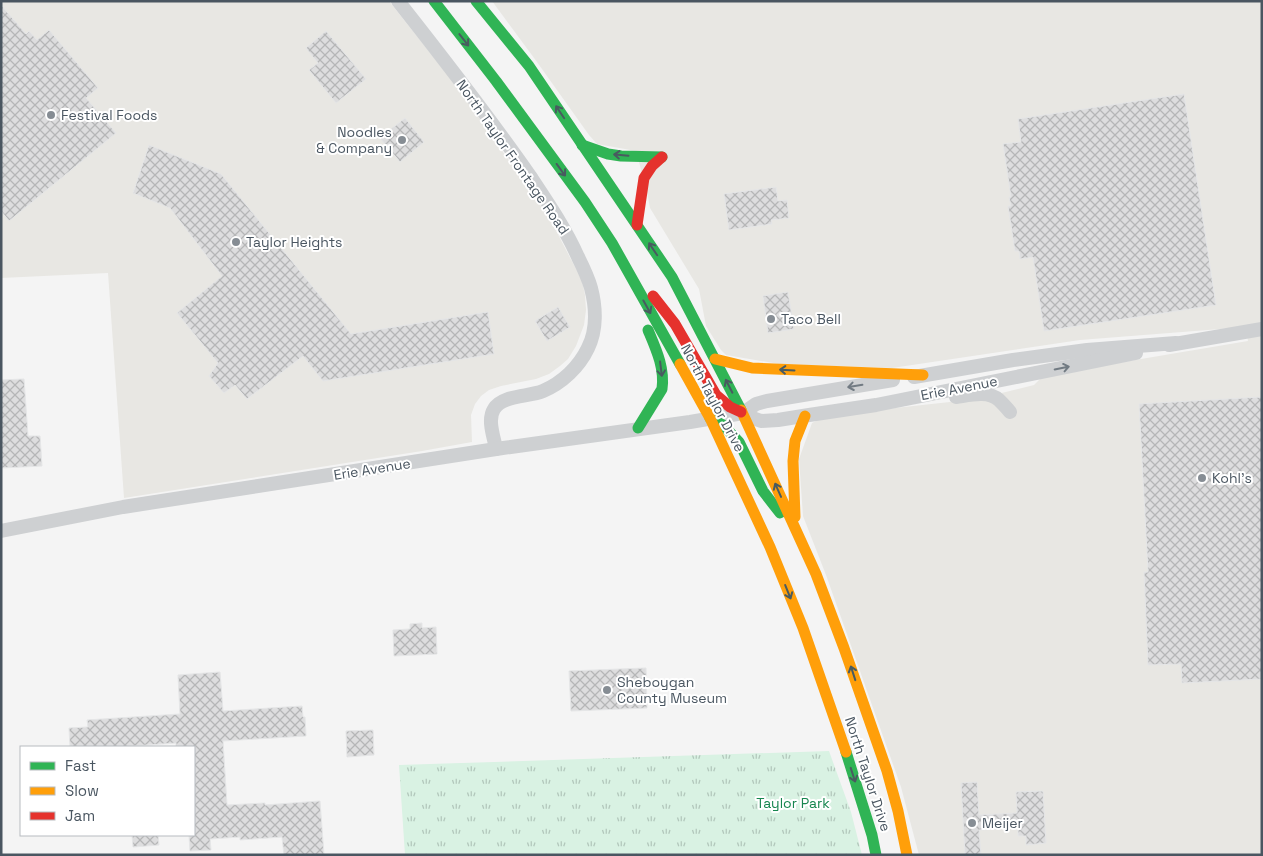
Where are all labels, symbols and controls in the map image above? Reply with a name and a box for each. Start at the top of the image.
one-way arrow [458,33,469,46]
street label: North Taylor Frontage Road [453,76,573,238]
one-way arrow [555,105,565,119]
place label: Festival Foods [61,106,157,124]
marker: Festival Foods [45,109,57,121]
place label: Noodles & Company [316,123,392,157]
marker: Noodles & Company [396,134,408,146]
one-way arrow [614,151,630,160]
one-way arrow [556,163,566,177]
place label: Taylor Heights [246,233,343,251]
marker: Taylor Heights [230,236,242,248]
one-way arrow [648,242,658,256]
one-way arrow [643,299,653,314]
place label: Taco Bell [781,310,841,328]
marker: Taco Bell [765,313,777,325]
street label: North Taylor Drive [677,341,749,455]
one-way arrow [656,361,666,377]
one-way arrow [1054,363,1070,372]
one-way arrow [779,365,795,374]
street label: Erie Avenue [919,372,999,404]
one-way arrow [724,379,733,394]
one-way arrow [848,382,864,392]
street label: Erie Avenue [332,454,412,484]
place label: Kohl's [1212,469,1252,487]
marker: Kohl's [1196,472,1208,484]
one-way arrow [772,483,782,498]
one-way arrow [784,584,793,599]
one-way arrow [848,666,857,681]
place label: Sheboygan County Museum [617,673,727,707]
marker: Sheboygan County Museum [601,684,613,696]
street label: North Taylor Drive [841,714,895,834]
legend [20,746,195,836]
text: Fast [65,756,96,775]
one-way arrow [848,766,858,782]
text: Slow [65,781,99,800]
park label: Taylor Park [756,794,830,812]
text: Jam [65,806,95,825]
place label: Meijer [982,814,1023,832]
marker: Meijer [966,817,978,829]

